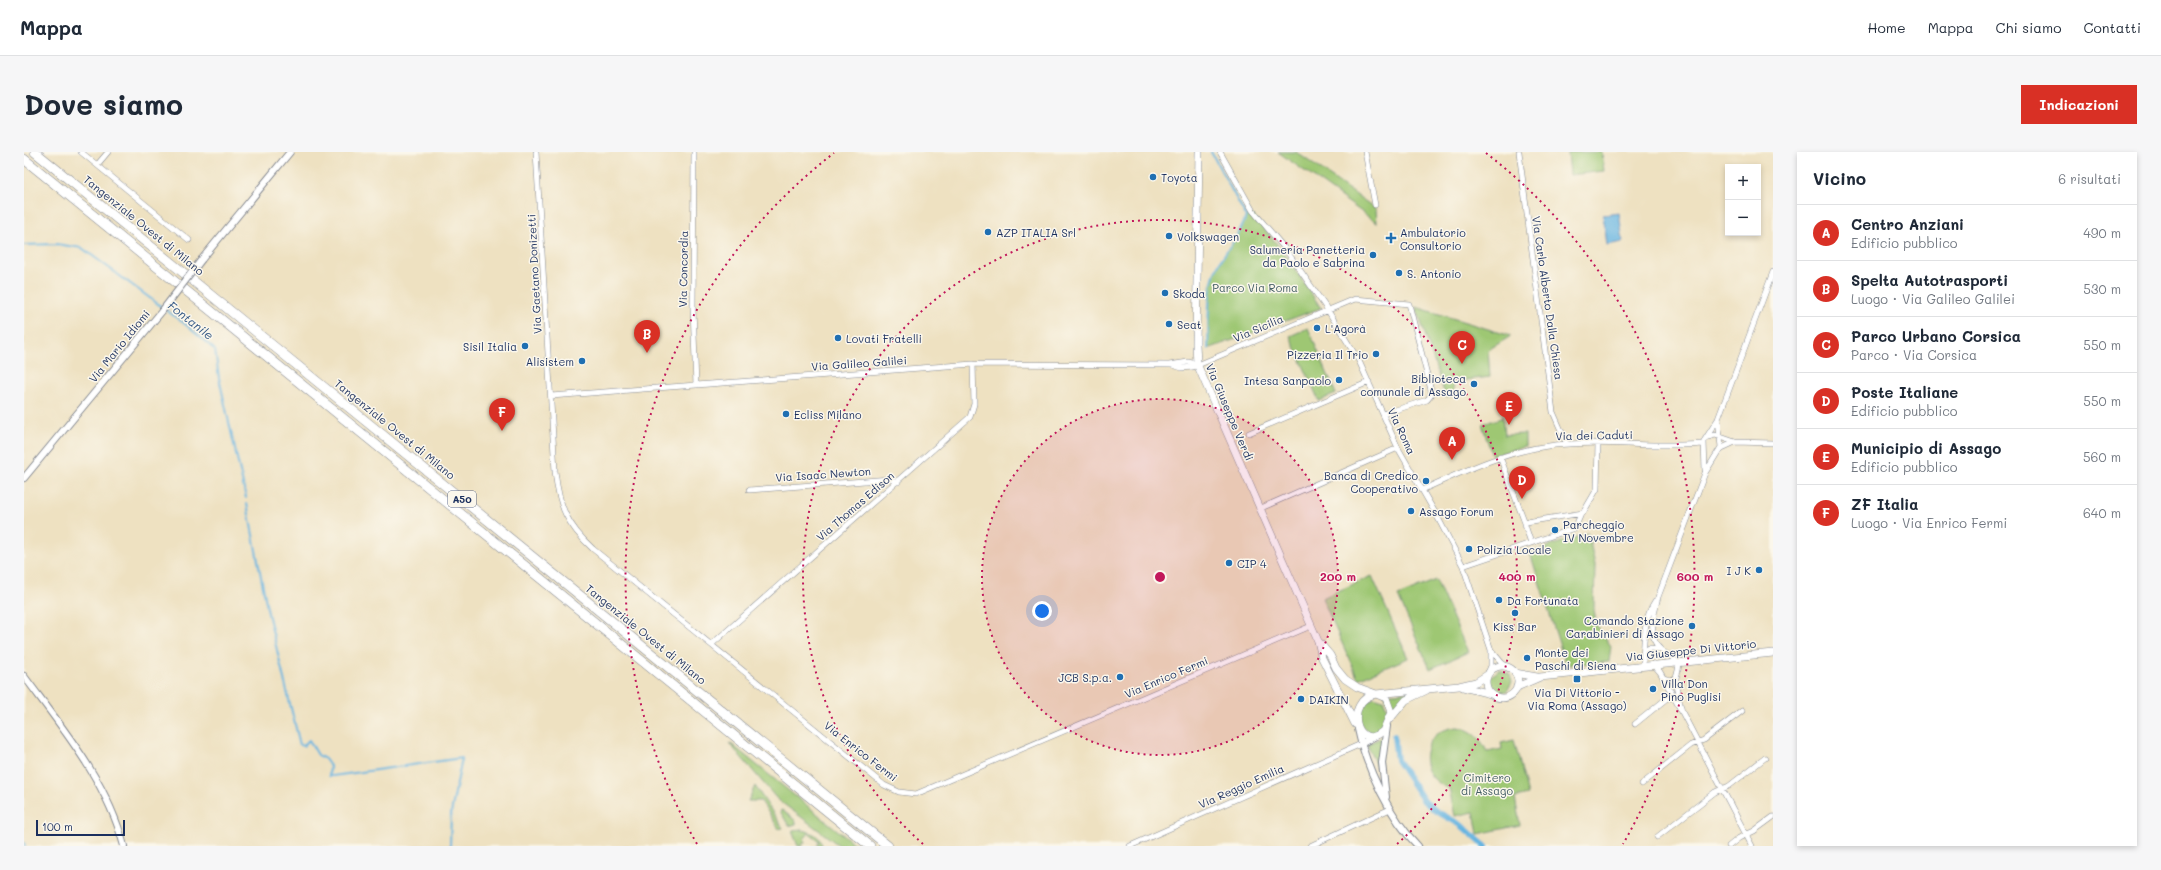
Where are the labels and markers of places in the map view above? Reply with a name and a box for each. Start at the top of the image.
place label: Toyota [1161,170,1198,185]
marker: Toyota [1148,172,1158,182]
place label: AZP ITALIA Srl [996,225,1076,240]
place label: Ambulatorio Consultorio [1400,225,1466,253]
marker: AZP ITALIA Srl [983,227,993,237]
place label: Volkswagen [1177,229,1239,244]
marker: Volkswagen [1164,231,1174,241]
marker: Ambulatorio Consultorio [1385,232,1397,244]
place label: Salumeria Panetteria da Paolo e Sabrina [1250,242,1365,270]
marker: Salumeria Panetteria da Paolo e Sabrina [1368,250,1378,260]
place label: S. Antonio [1407,266,1461,281]
marker: S. Antonio [1394,268,1404,278]
place label: Skoda [1173,286,1206,301]
marker: Skoda [1160,288,1170,298]
place label: Seat [1177,317,1202,332]
marker: Seat [1164,319,1174,329]
pin: B [634,320,660,353]
place label: L'Agorà [1325,321,1366,336]
marker: L'Agorà [1312,323,1322,333]
place label: Lovati Fratelli [846,331,922,346]
pin: C [1449,331,1475,364]
marker: Lovati Fratelli [833,333,843,343]
place label: Sisil Italia [463,339,517,354]
marker: Sisil Italia [520,341,530,351]
place label: Pizzeria Il Trio [1287,347,1368,362]
marker: Pizzeria Il Trio [1371,349,1381,359]
place label: Alisistem [526,354,574,369]
marker: Alisistem [577,356,587,366]
place label: Biblioteca comunale di Assago [1360,371,1466,399]
place label: Intesa Sanpaolo [1244,373,1331,388]
marker: Intesa Sanpaolo [1334,375,1344,385]
marker: Biblioteca comunale di Assago [1469,379,1479,389]
pin: E [1496,392,1522,425]
pin: F [489,398,515,431]
place label: Ecliss Milano [794,407,862,422]
marker: Ecliss Milano [781,409,791,419]
pin: A [1439,427,1465,460]
pin: D [1509,466,1535,499]
place label: Banca di Credico Cooperativo [1324,468,1418,496]
marker: Banca di Credico Cooperativo [1421,476,1431,486]
place label: Assago Forum [1419,504,1494,519]
marker: Assago Forum [1406,506,1416,516]
place label: Parcheggio IV Novembre [1563,517,1634,545]
marker: Parcheggio IV Novembre [1550,525,1560,535]
place label: Polizia Locale [1477,542,1552,557]
marker: Polizia Locale [1464,544,1474,554]
place label: CIP 4 [1237,556,1267,571]
marker: CIP 4 [1224,558,1234,568]
place label: I J K [1726,563,1751,578]
marker: I J K [1754,565,1764,575]
centre of rings [1153,570,1167,584]
place label: Da Fortunata [1507,593,1579,608]
marker: Da Fortunata [1494,595,1504,605]
marker: Kiss Bar [1510,608,1520,618]
place label: Comando Stazione Carabinieri di Assago [1566,613,1684,641]
place label: Kiss Bar [1493,619,1537,634]
marker: Comando Stazione Carabinieri di Assago [1687,621,1697,631]
place label: Monte dei Paschi di Siena [1535,645,1617,673]
marker: Monte dei Paschi di Siena [1522,653,1532,663]
place label: JCB S.p.a. [1058,670,1112,685]
marker: JCB S.p.a. [1115,672,1125,682]
marker: Via Di Vittorio - Via Roma (Assago) [1572,674,1582,684]
place label: Villa Don Pino Puglisi [1661,676,1721,704]
marker: Villa Don Pino Puglisi [1648,684,1658,694]
place label: Via Di Vittorio - Via Roma (Assago) [1527,685,1627,713]
place label: DAIKIN [1309,692,1349,707]
marker: DAIKIN [1296,694,1306,704]

